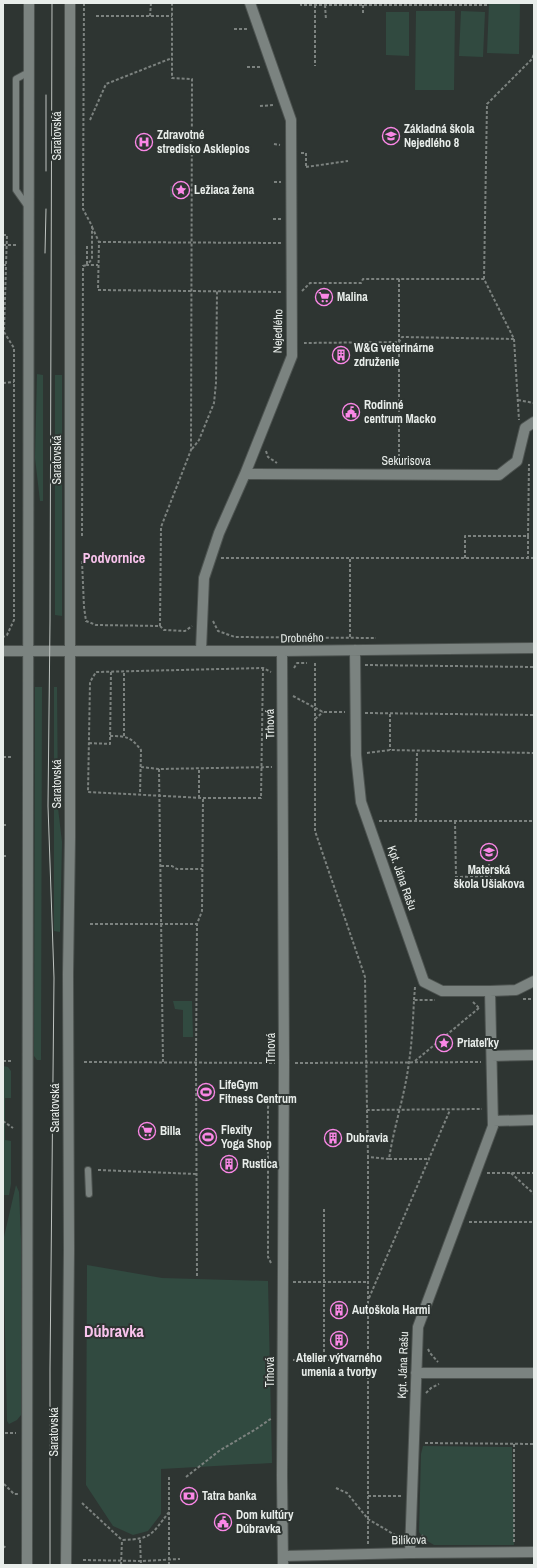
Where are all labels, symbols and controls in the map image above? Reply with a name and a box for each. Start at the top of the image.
street label: Saratovská [49,111,65,161]
place label: Základná škola Nejedlého 8 [404,121,475,151]
school or university icon: Základná škola Nejedlého 8 [381,126,401,146]
place label: Zdravotné stredisko Asklepios [157,127,250,157]
hospital icon: Zdravotné stredisko Asklepios [134,132,154,152]
place icon: Ležiaca žena [171,180,191,200]
place label: Ležiaca žena [194,182,255,198]
supermarket icon: Malina [314,287,334,307]
place label: Malina [337,289,368,305]
street label: Nejedlého [270,309,286,353]
place label: W&G veterinárne združenie [354,340,434,370]
building icon: W&G veterinárne združenie [331,345,351,365]
place label: Rodinné centrum Macko [364,397,436,427]
public building icon: Rodinné centrum Macko [341,402,361,422]
street label: Saratovská [49,435,65,485]
street label: Sekurisova [381,453,431,469]
district label: Podvornice [83,549,145,567]
street label: Drobného [280,630,324,646]
street label: Trhová [262,708,278,739]
street label: Saratovská [49,759,65,809]
school or university icon: Materská škola Ušiakova [479,842,499,862]
street label: Kpt. Jána Rašu [383,844,421,912]
place label: Materská škola Ušiakova [453,862,525,892]
street label: Trhová [263,1032,279,1063]
place icon: Priateľky [434,1033,454,1053]
place label: Priateľky [457,1035,500,1051]
place label: LifeGym Fitness Centrum [219,1077,297,1107]
sports icon: LifeGym Fitness Centrum [196,1082,216,1102]
street label: Saratovská [47,1083,63,1133]
supermarket icon: Billa [137,1121,157,1141]
place label: Flexity Yoga Shop [221,1122,272,1152]
place label: Billa [160,1123,181,1139]
sports icon: Flexity Yoga Shop [198,1127,218,1147]
building icon: Dubravia [323,1128,343,1148]
place label: Dubravia [346,1130,389,1146]
building icon: Rustica [219,1154,239,1174]
place label: Rustica [242,1156,278,1172]
building icon: Autoškola Harmi [329,1300,349,1320]
place label: Autoškola Harmi [352,1302,430,1318]
district label: Dúbravka [84,1320,145,1342]
building icon: Atelier výtvarného umenia a tvorby [329,1330,349,1350]
street label: Kpt. Jána Rašu [394,1331,412,1399]
place label: Atelier výtvarného umenia a tvorby [296,1350,382,1380]
street label: Trhová [262,1356,278,1387]
street label: Saratovská [46,1407,62,1457]
bank icon: Tatra banka [179,1486,199,1506]
place label: Tatra banka [202,1488,257,1504]
place label: Dom kultúry Dúbravka [236,1507,294,1537]
public building icon: Dom kultúry Dúbravka [213,1512,233,1532]
street label: Bilíkova [391,1532,427,1548]

